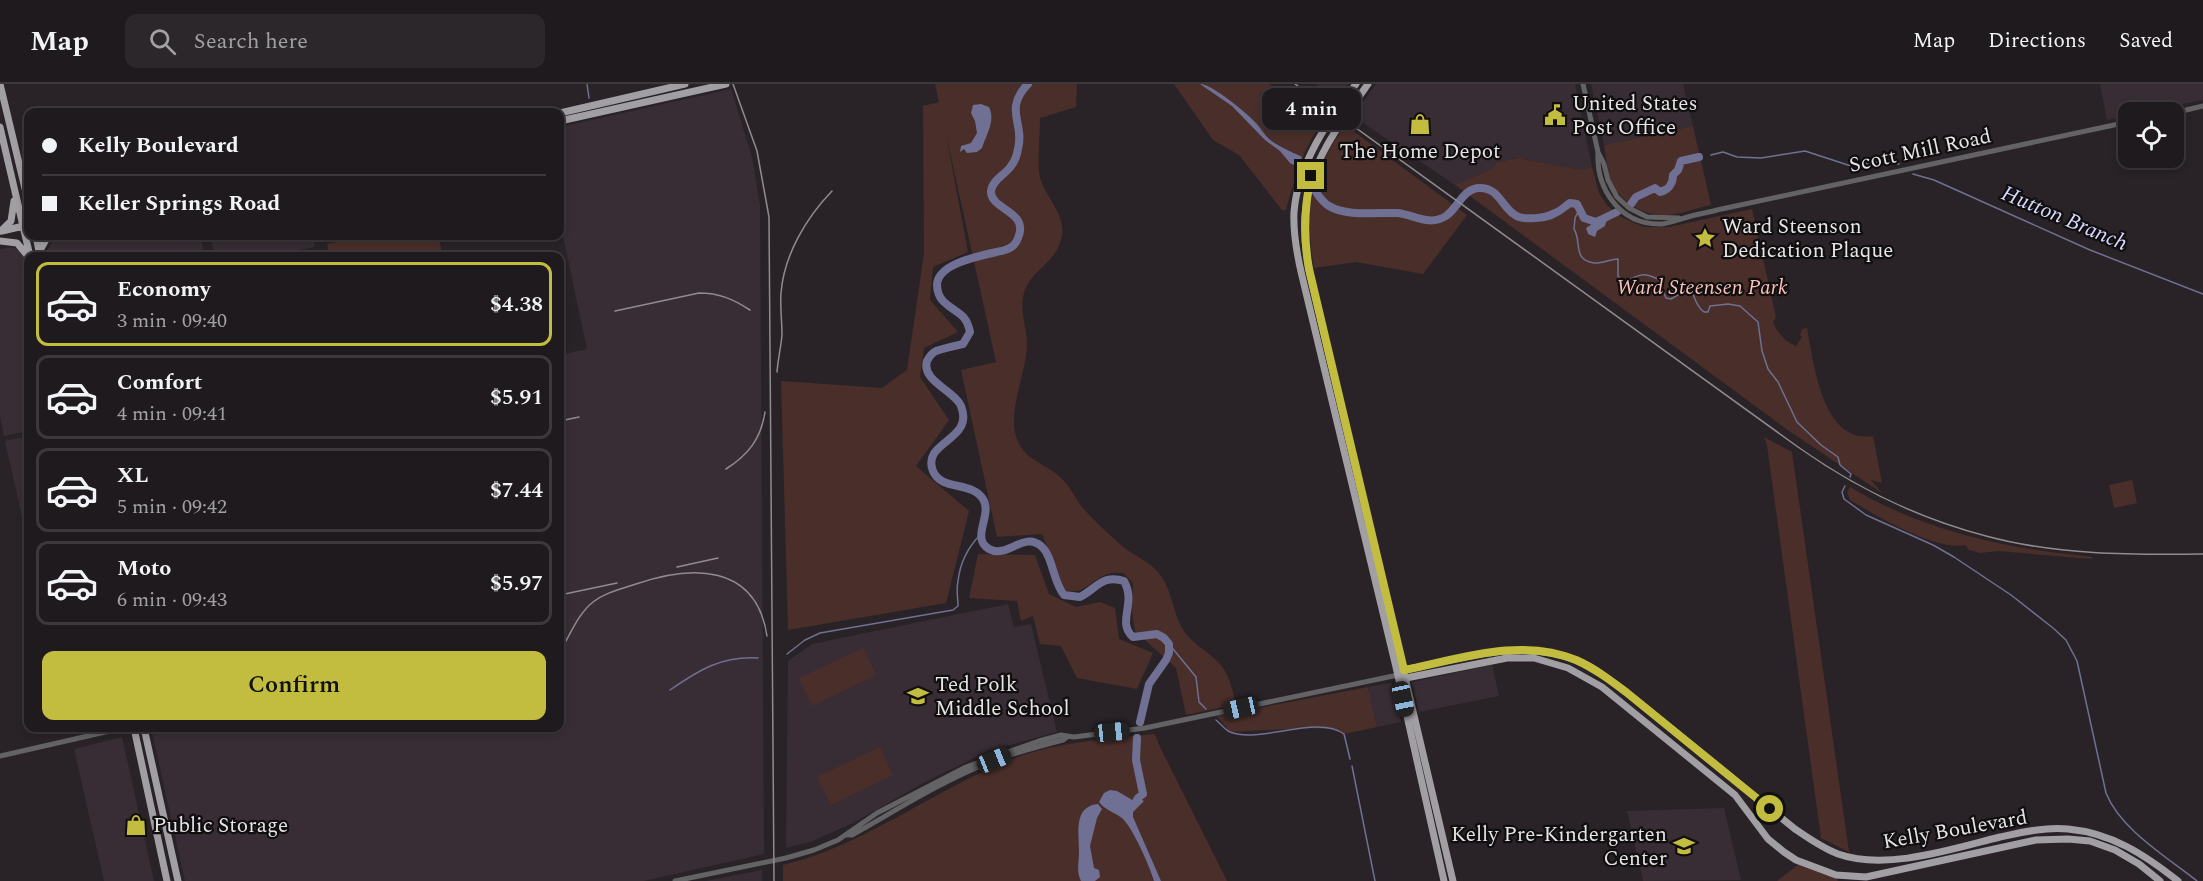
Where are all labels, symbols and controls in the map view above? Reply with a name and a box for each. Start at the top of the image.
search box [125,14,545,68]
text: Map [30,20,89,63]
icon: search [146,25,179,58]
text: Search here [194,25,308,58]
text: Map [1913,25,1955,57]
text: Directions [1988,25,2086,57]
text: Saved [2119,25,2173,57]
place label: United States Post Office [1572,88,1698,144]
callout: 4 min [1262,89,1360,131]
text: 4 min [1286,94,1337,124]
map controls [2118,102,2184,168]
button: locate [2118,102,2184,168]
public building icon: United States Post Office [1543,103,1567,127]
shop icon: The Home Depot [1408,112,1432,136]
street label: Scott Mill Road [1846,120,1994,182]
text: Kelly Boulevard [78,129,239,162]
place label: The Home Depot [1340,136,1500,168]
route end [1297,162,1324,189]
water label: Hutton Branch [1996,177,2133,260]
text: Keller Springs Road [78,187,280,220]
place label: Ward Steenson Dedication Plaque [1722,211,1893,267]
place icon: Ward Steenson Dedication Plaque [1693,226,1717,250]
park label: Ward Steensen Park [1616,272,1788,304]
text: Economy [117,273,210,306]
icon: car [45,277,99,331]
text: $4.38 [490,288,543,321]
text: 3 min · 09:40 [117,306,227,336]
text: Comfort [117,366,202,399]
icon: car [45,370,99,424]
text: $5.91 [490,381,543,414]
text: 4 min · 09:41 [117,399,227,429]
text: XL [117,459,148,492]
icon: car [45,463,99,517]
text: $7.44 [490,474,543,507]
text: 5 min · 09:42 [117,492,227,522]
text: Moto [117,552,171,585]
icon: car [45,556,99,610]
text: $5.97 [490,567,543,600]
text: 6 min · 09:43 [117,585,227,615]
button: Confirm [42,651,546,720]
place label: Ted Polk Middle School [935,669,1070,725]
car [1390,680,1416,718]
school or university icon: Ted Polk Middle School [906,684,930,708]
car [1221,695,1261,721]
car [1093,721,1131,743]
car [974,745,1014,775]
route start [1756,795,1783,822]
street label: Kelly Boulevard [1880,802,2030,858]
place label: Public Storage [153,810,288,842]
shop icon: Public Storage [124,813,148,837]
place label: Kelly Pre-Kindergarten Center [1451,819,1667,875]
school or university icon: Kelly Pre-Kindergarten Center [1672,834,1696,858]

